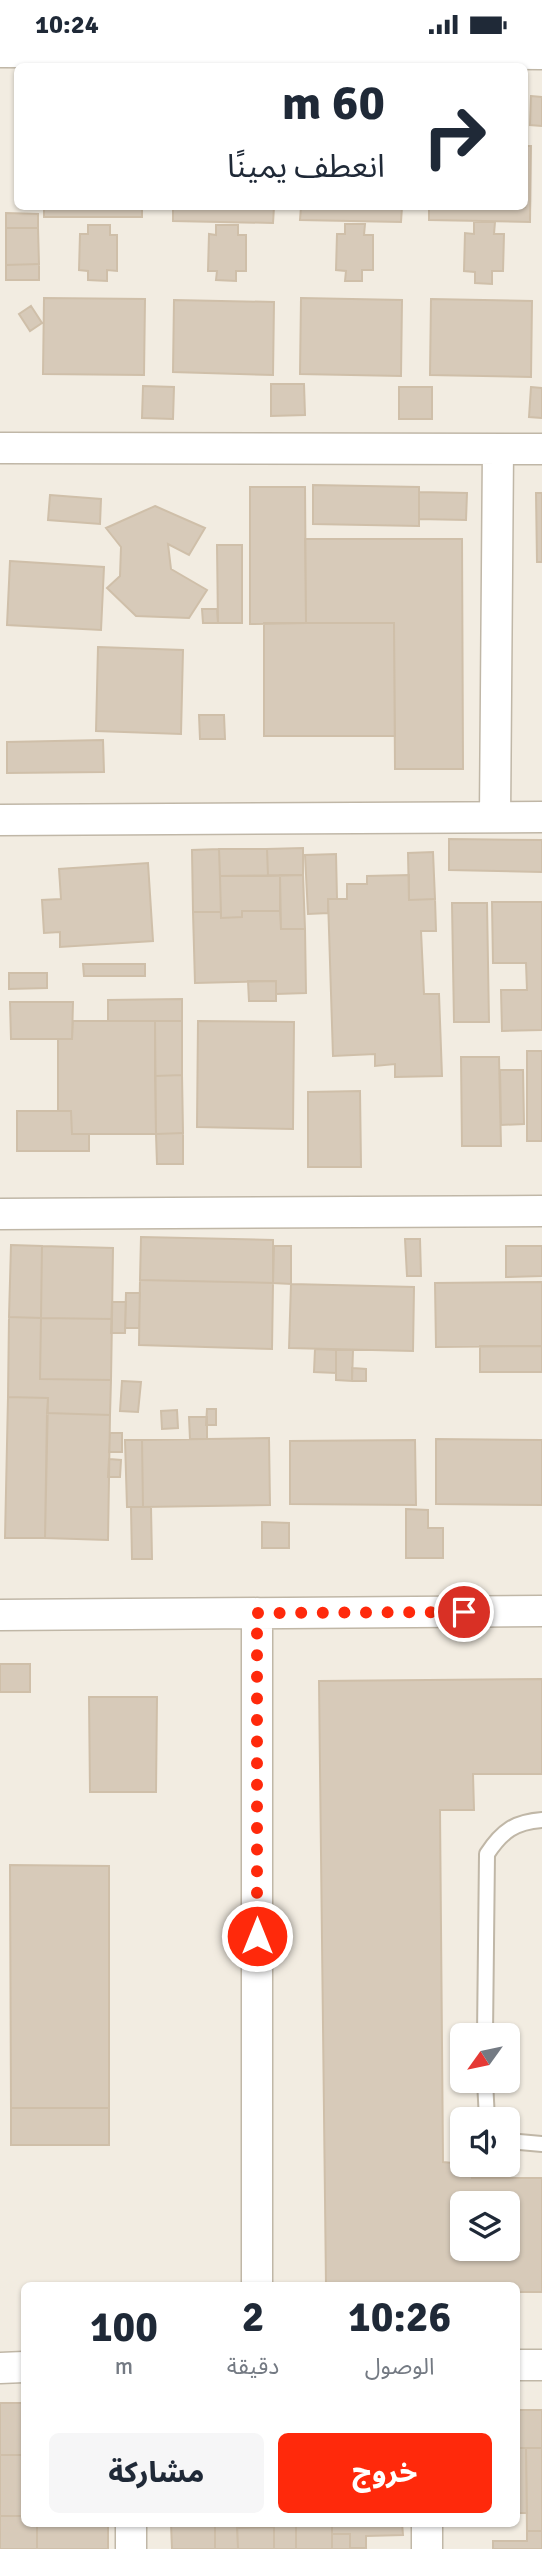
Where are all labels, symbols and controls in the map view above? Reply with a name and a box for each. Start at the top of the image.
text: 10:24 [35,9,99,41]
text: 60 m [282,73,385,133]
icon: right [409,91,500,182]
text: انعطف يمينًا [227,147,385,186]
pin [434,1582,494,1642]
icon: arrive [445,1593,483,1631]
position arrow [220,1899,294,1973]
north arrow [450,2023,520,2093]
map controls [450,2023,520,2261]
button: sound [450,2107,520,2177]
button: layers [450,2191,520,2261]
text: 2 [242,2292,264,2343]
text: 10:26 [348,2292,451,2343]
text: 100 [90,2302,158,2353]
text: m [115,2352,133,2381]
text: دقيقة [227,2352,279,2381]
text: الوصول [365,2352,435,2381]
button: مشاركة [49,2433,264,2513]
button: خروج [278,2433,492,2513]

